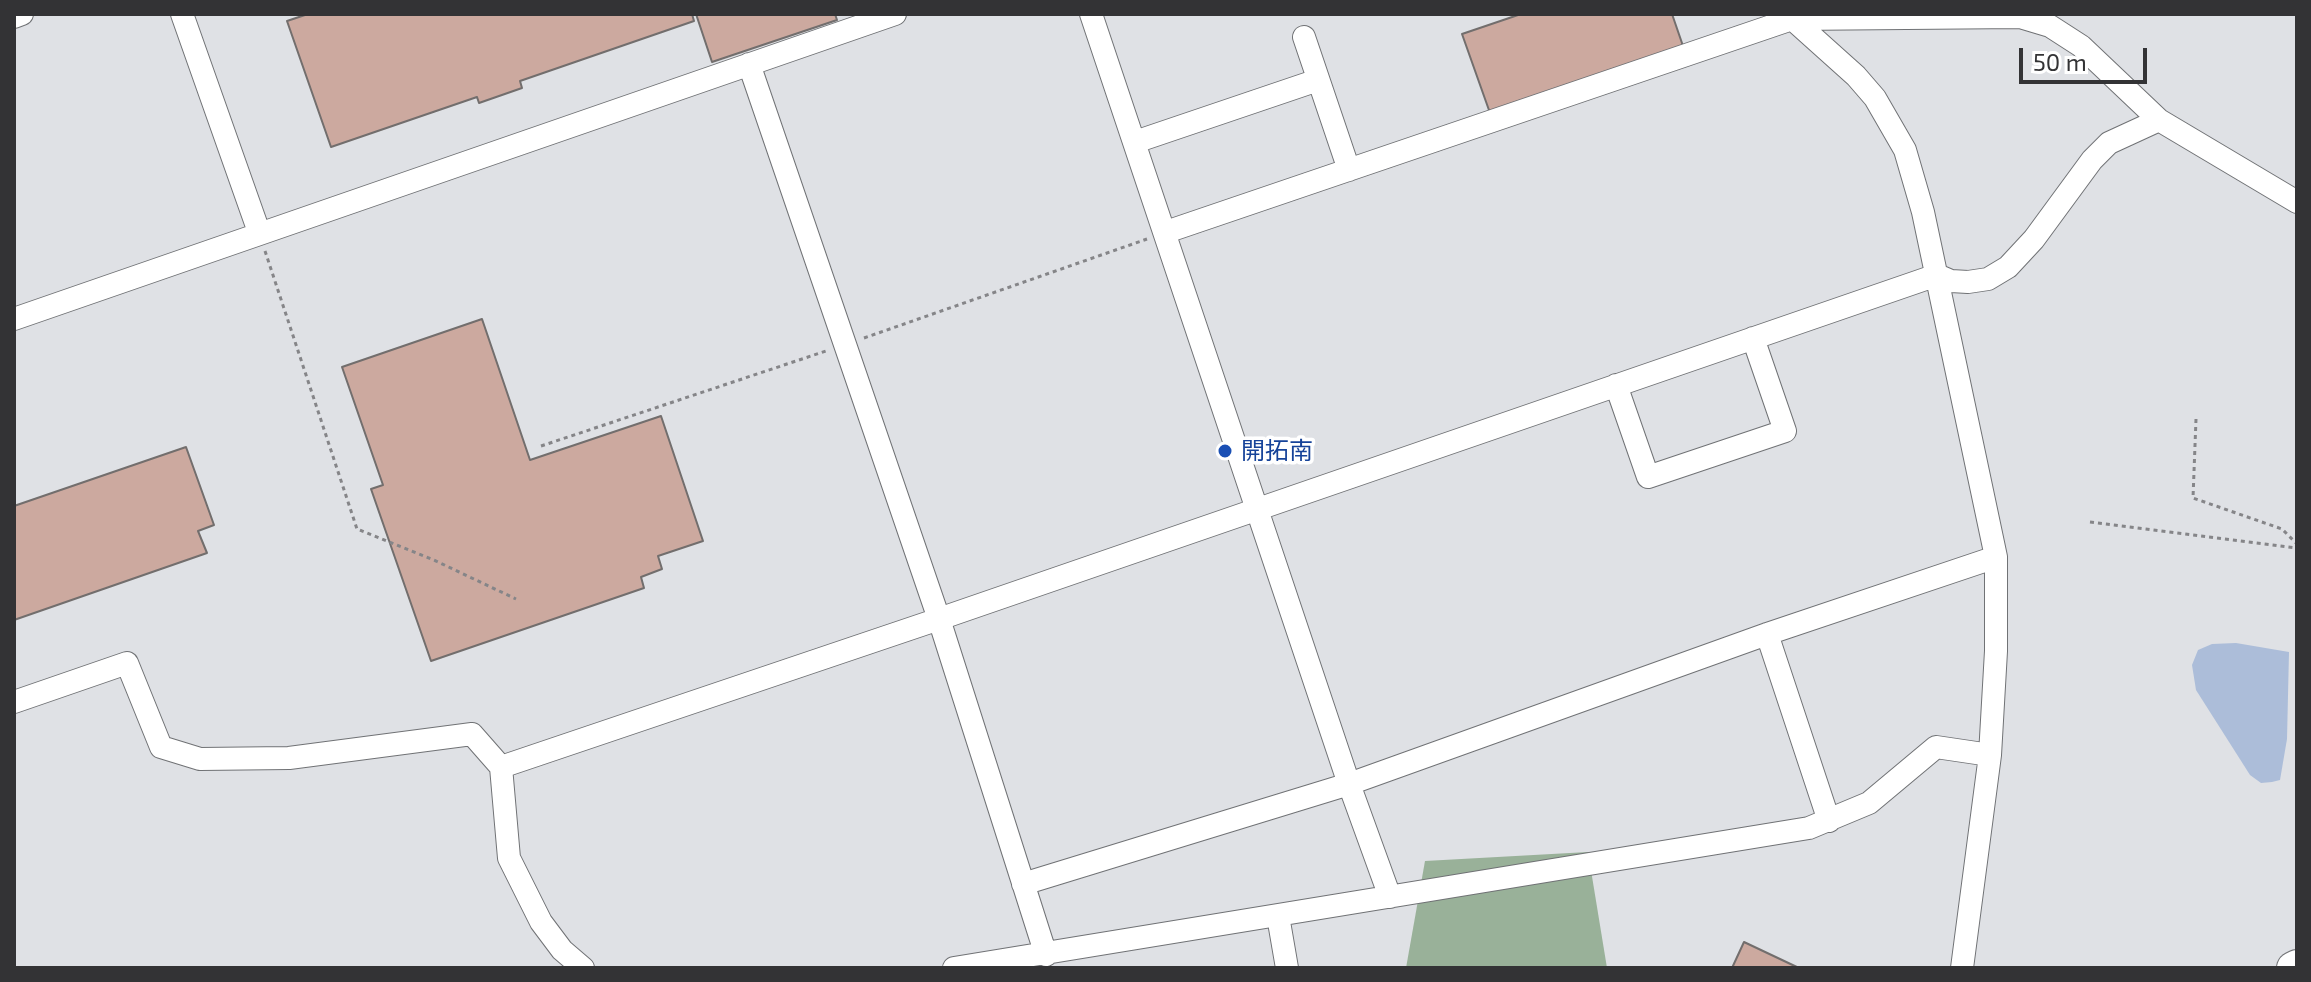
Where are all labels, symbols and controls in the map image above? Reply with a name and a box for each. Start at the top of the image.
scale bar [2023,32,2151,82]
text: 50 m [2033,47,2087,76]
place label: 開拓南 [1241,437,1313,465]
marker: 開拓南 [1216,442,1234,460]

